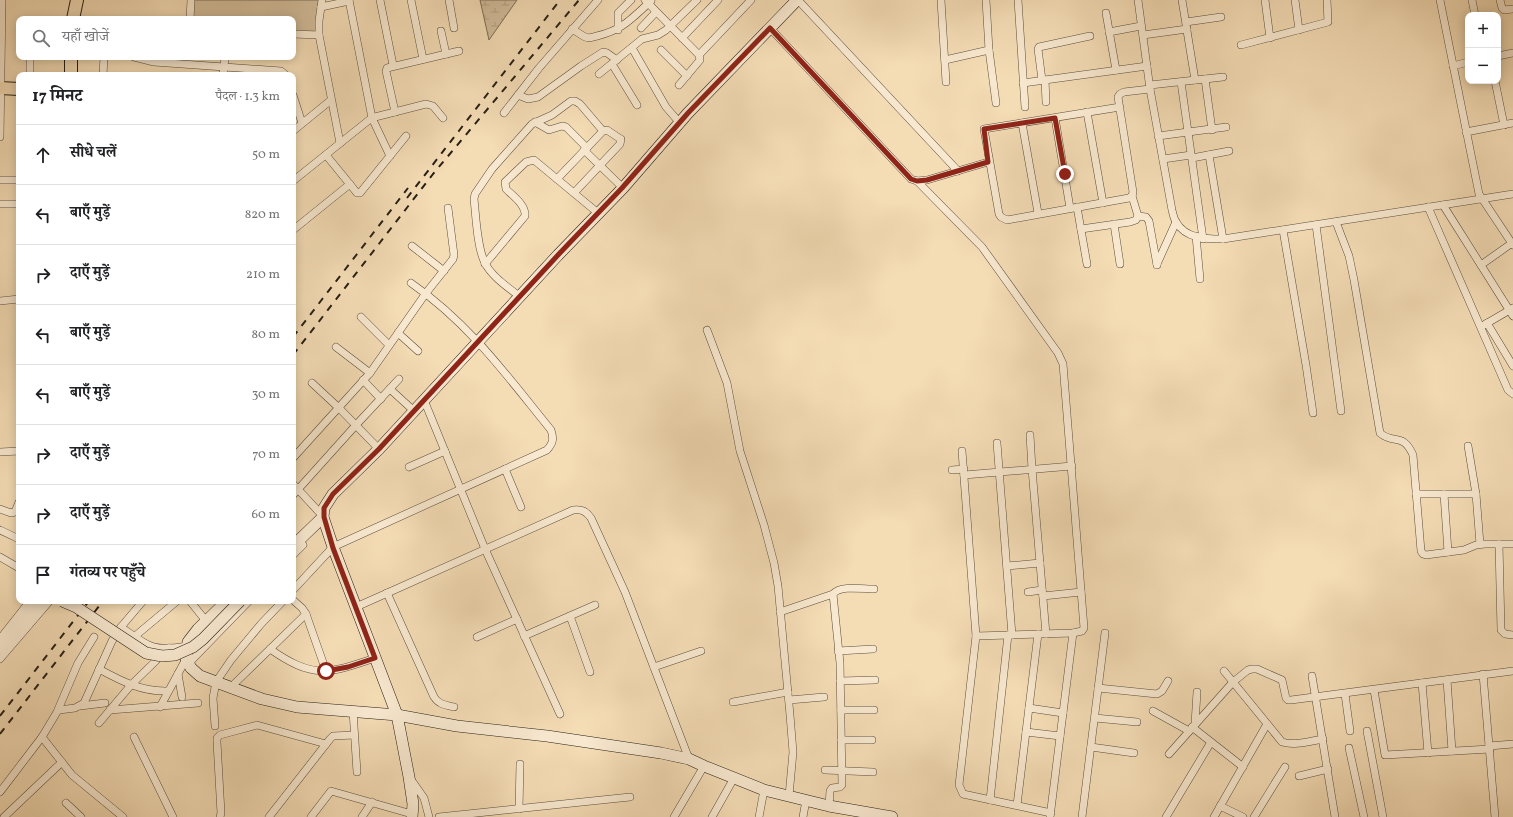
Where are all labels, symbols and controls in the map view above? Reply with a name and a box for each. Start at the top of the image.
map controls [1465,12,1501,84]
button: + [1465,12,1501,48]
search box [16,16,296,60]
icon: search [30,27,52,49]
text: यहाँ खोजें [62,27,109,48]
button: − [1465,48,1501,84]
text: 17 मिनट [32,85,83,108]
text: पैदल · 1.3 km [216,88,280,106]
text: सीधे चलें [70,143,117,164]
icon: ahead [32,144,54,166]
text: 50 m [252,146,280,164]
route end [1056,165,1074,183]
text: बाएँ मुड़ें [70,203,110,224]
icon: left [32,204,54,226]
text: 820 m [245,206,280,224]
text: दाएँ मुड़ें [70,263,110,284]
icon: right [32,264,54,286]
text: 210 m [246,266,280,284]
text: बाएँ मुड़ें [70,323,110,344]
icon: left [32,324,54,346]
text: 80 m [251,326,280,344]
text: बाएँ मुड़ें [70,383,110,404]
icon: left [32,384,54,406]
text: 30 m [252,386,280,404]
text: दाएँ मुड़ें [70,443,110,464]
icon: right [32,444,54,466]
text: 70 m [252,446,280,464]
text: दाएँ मुड़ें [70,503,110,524]
icon: right [32,504,54,526]
text: 60 m [252,506,280,524]
text: गंतव्य पर पहुँचे [70,563,145,584]
icon: arrive [32,564,54,586]
route start [317,662,335,680]

